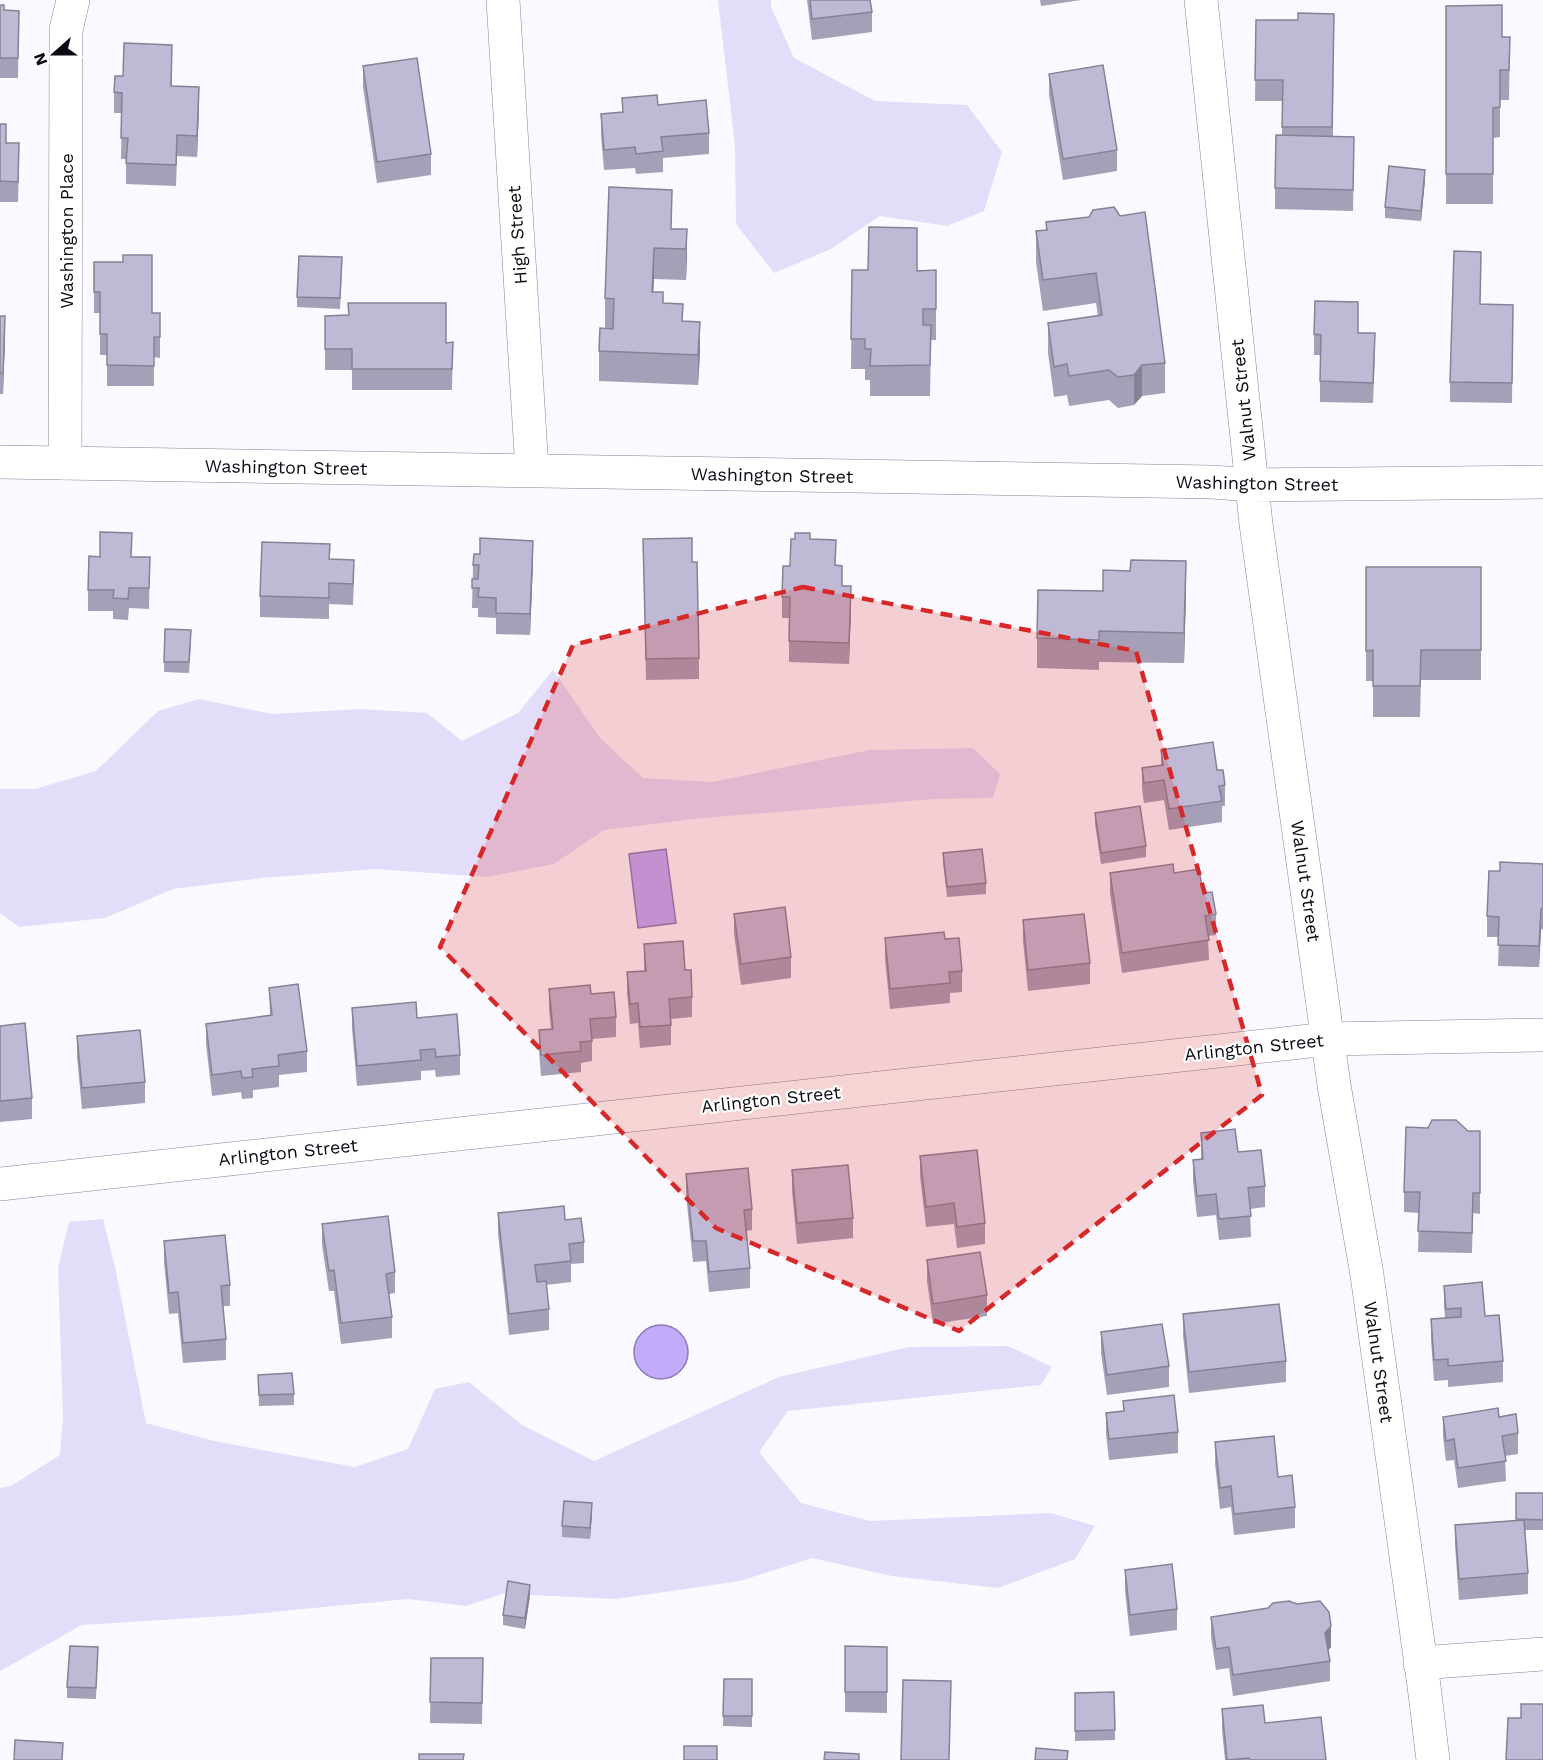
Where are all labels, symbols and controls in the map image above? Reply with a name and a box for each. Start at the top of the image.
north arrow [24,24,84,84]
text: N [29,50,51,68]
street label: Washington Place [56,153,77,309]
street label: High Street [503,184,531,285]
street label: Walnut Street [1226,338,1260,462]
street label: Washington Street [204,455,368,479]
street label: Washington Street [690,463,854,487]
street label: Washington Street [1175,471,1339,495]
street label: Walnut Street [1287,819,1325,944]
street label: Arlington Street [1183,1029,1325,1065]
street label: Arlington Street [700,1081,842,1117]
street label: Arlington Street [217,1134,359,1170]
street label: Walnut Street [1360,1300,1398,1425]

